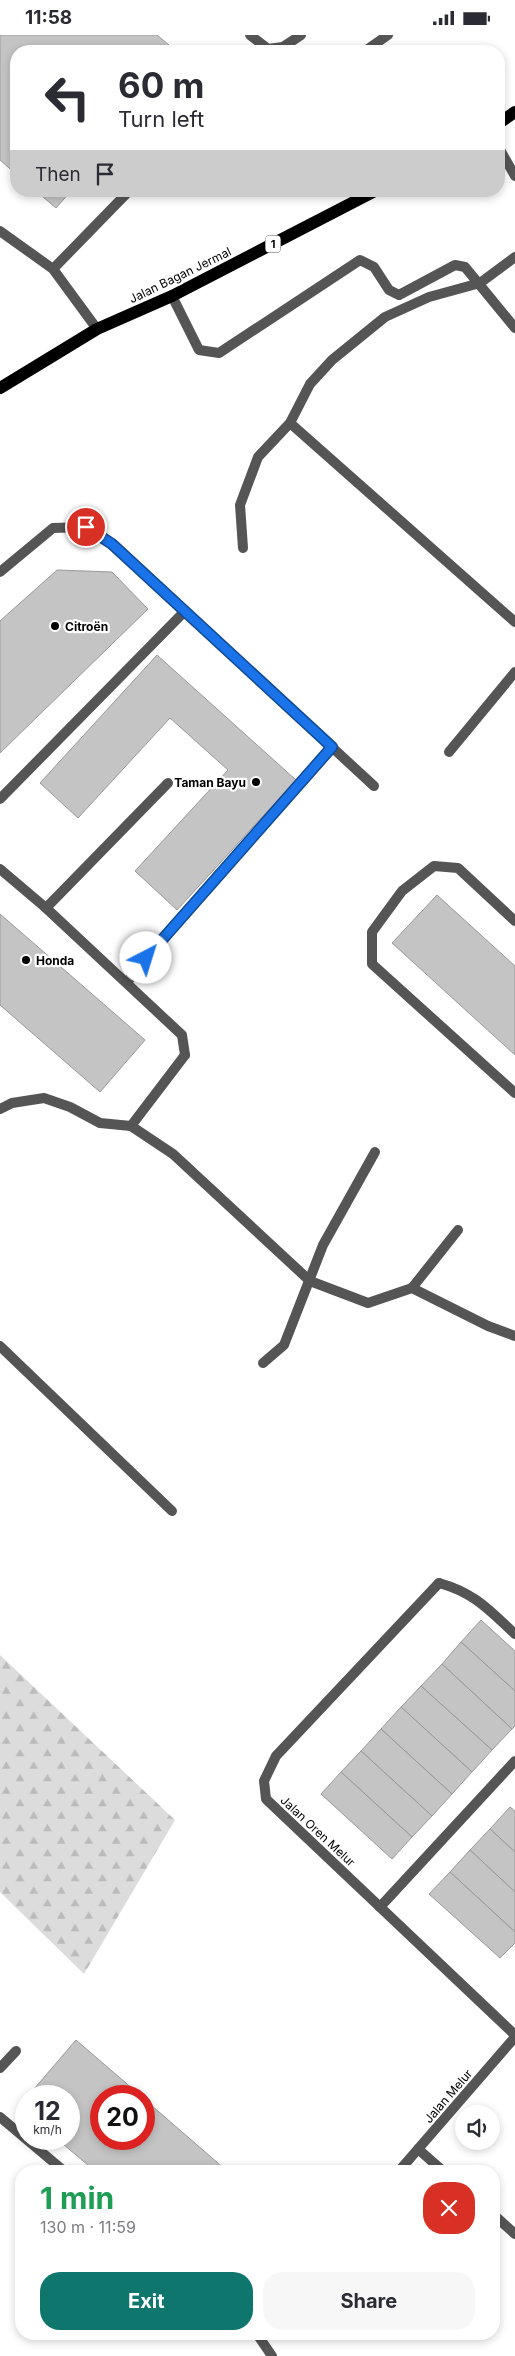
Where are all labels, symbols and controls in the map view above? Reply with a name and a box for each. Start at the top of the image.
text: 11:58 [25,6,72,29]
text: 60 m [118,64,205,106]
icon: left [35,65,100,130]
text: Turn left [118,106,204,132]
icon: arrive [91,160,119,188]
text: Then [35,163,81,186]
road number: 1 [266,235,280,253]
street label: Jalan Bagan Jermal [127,244,233,306]
pin [65,506,107,548]
icon: arrive [72,513,100,541]
place label: Citroën [65,619,108,634]
marker: Citroën [49,620,61,632]
place label: Taman Bayu [174,775,246,790]
marker: Taman Bayu [250,776,262,788]
position arrow [119,931,171,983]
place label: Honda [36,953,74,968]
marker: Honda [20,954,32,966]
street label: Jalan Oren Melur [277,1792,359,1870]
street label: Jalan Melur [421,2066,476,2126]
speed limit sign: 20 [90,2085,155,2150]
text: 12 [34,2096,61,2126]
map controls [455,2105,500,2150]
button: sound [455,2105,500,2150]
text: km/h [33,2122,62,2137]
text: 1 min [40,2180,114,2216]
button: close [423,2182,475,2234]
text: 130 m · 11:59 [40,2217,136,2237]
button: Exit [40,2272,253,2330]
button: Share [263,2272,475,2330]

